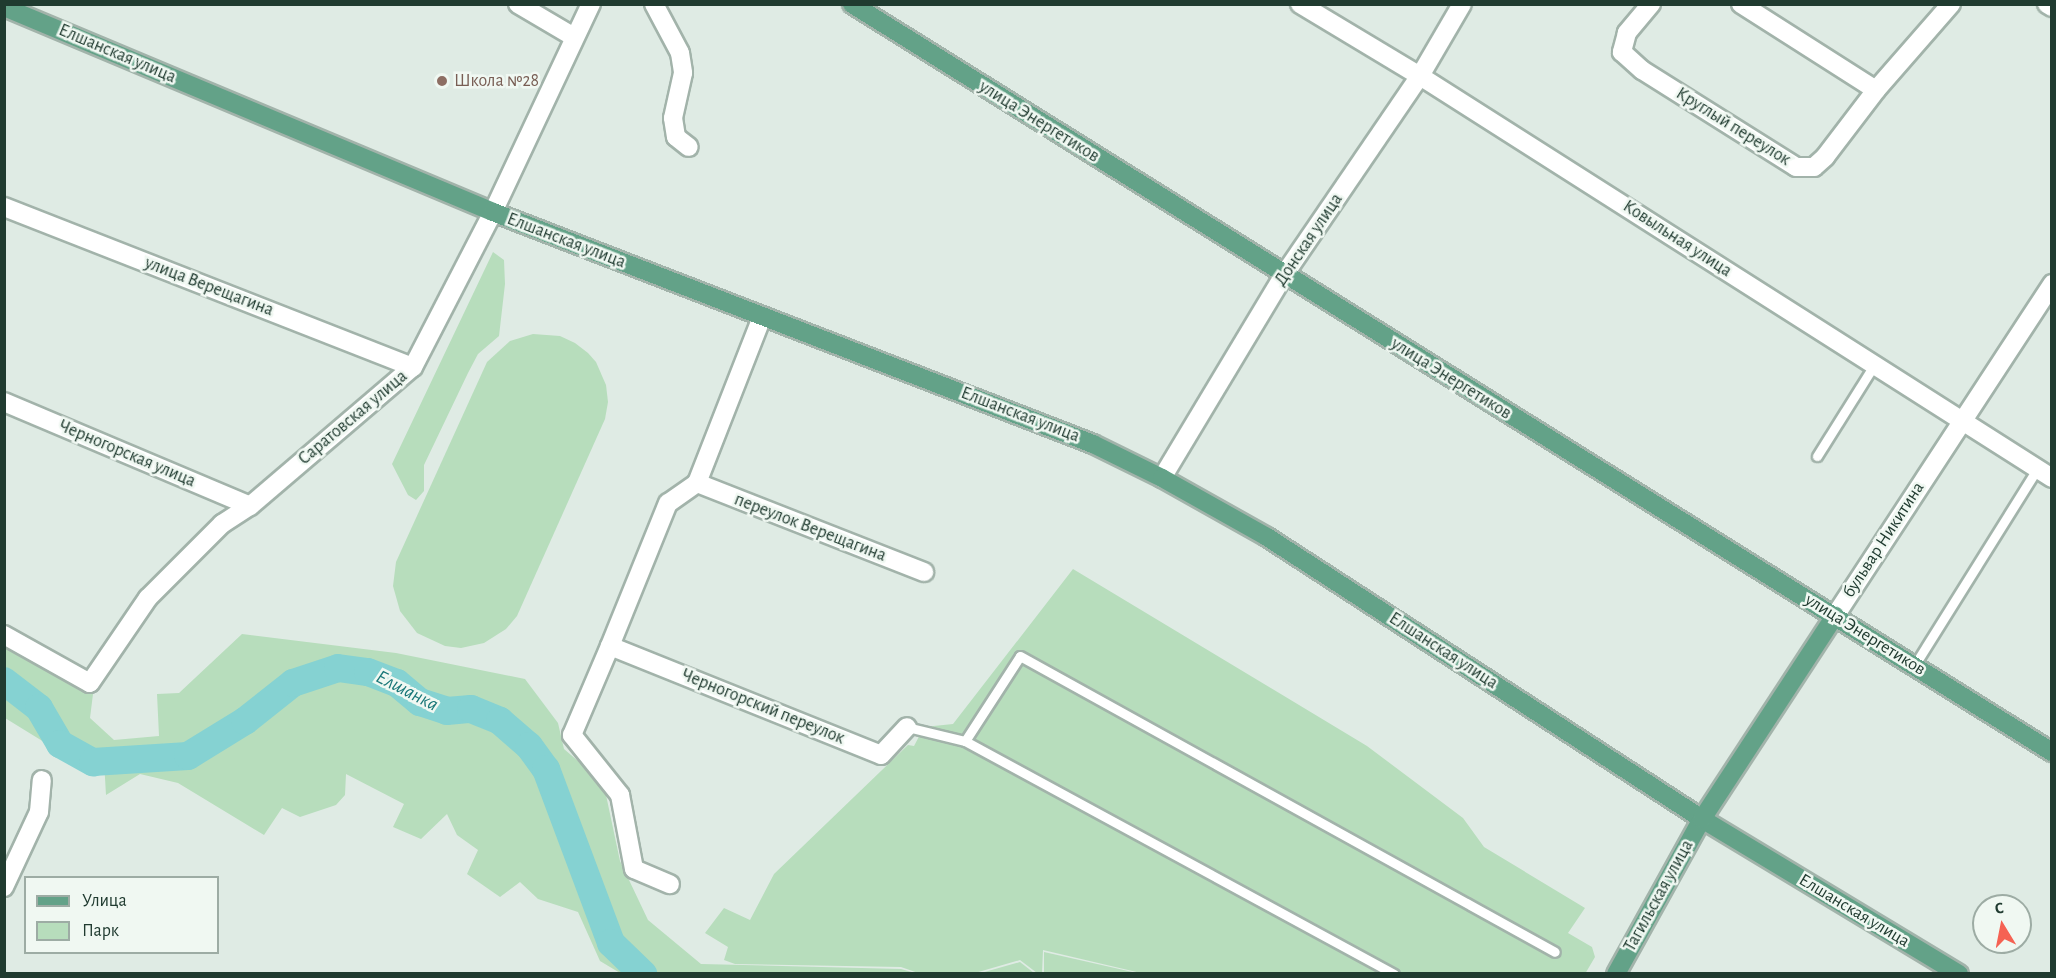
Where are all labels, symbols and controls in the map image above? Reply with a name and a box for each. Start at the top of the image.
street label: Елшанская улица [55,20,179,88]
place label: Школа №28 [454,70,539,92]
marker: Школа №28 [435,74,449,88]
street label: улица Энергетиков [975,76,1103,168]
street label: Круглый переулок [1672,83,1794,171]
street label: Донская улица [1270,190,1348,290]
street label: Ковыльная улица [1619,196,1735,282]
street label: Елшанская улица [504,208,628,274]
street label: улица Верещагина [142,253,276,321]
street label: улица Энергетиков [1387,333,1515,425]
street label: Саратовская улица [294,366,412,470]
street label: Елшанская улица [958,382,1082,448]
street label: Черногорская улица [55,415,199,493]
street label: бульвар Никитина [1839,478,1929,602]
street label: переулок Верещагина [731,489,889,567]
street label: улица Энергетиков [1801,589,1929,681]
street label: Елшанская улица [1385,608,1501,694]
street label: Черногорский переулок [678,664,848,750]
water label: Елшанка [372,665,442,717]
street label: Тагильская улица [1619,836,1699,956]
street label: Елшанская улица [1795,869,1913,953]
legend [24,876,219,954]
text: Улица [82,892,127,910]
north arrow [1972,894,2032,954]
text: С [1993,900,2005,917]
text: Парк [82,922,119,940]

